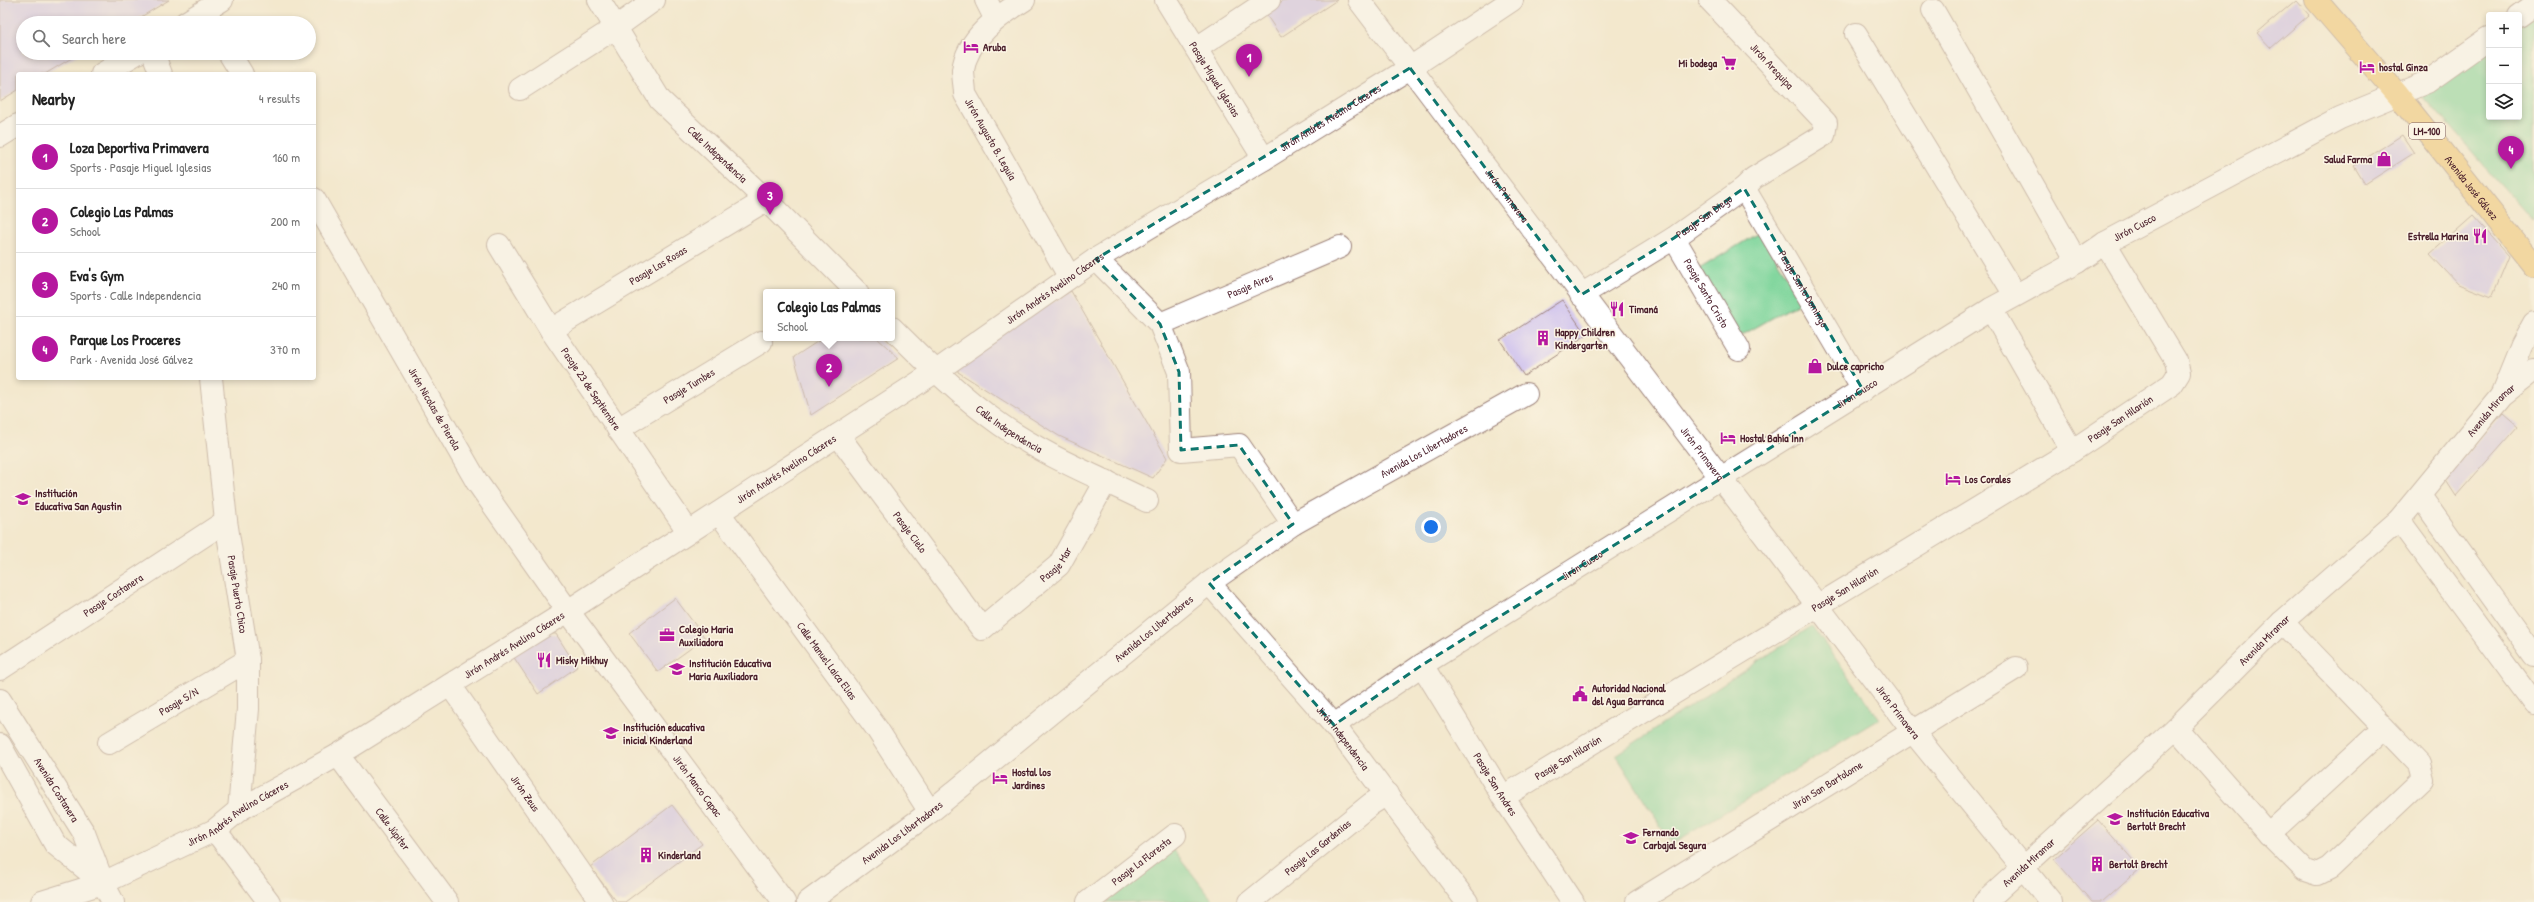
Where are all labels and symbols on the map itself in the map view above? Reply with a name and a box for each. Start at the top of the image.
hotel icon: Aruba [962,38,980,56]
street label: Pasaje Miguel Iglesias [1186,39,1243,119]
place label: Aruba [983,40,1007,54]
street label: Jirón Arequipa [1747,40,1797,92]
pin: 1 [1236,44,1262,77]
supermarket icon: Mi bodega [1720,54,1738,72]
place label: Mi bodega [1679,56,1718,71]
hotel icon: hostal Ginza [2358,58,2376,76]
place label: hostal Ginza [2379,60,2428,74]
street label: Jirón Andrés Avelino Cáceres [1277,81,1383,154]
street label: Jirón Augusto B. Leguía [962,96,1020,183]
street label: Calle Independencia [685,123,751,186]
road number: LM-100 [2409,123,2445,139]
pin: 4 [2498,136,2524,169]
shop icon: Salud Farma [2375,150,2393,168]
place label: Salud Farma [2324,152,2373,166]
street label: Avenida José Gálvez [2442,153,2502,223]
street label: Jirón Primavera [1482,166,1532,226]
pin: 3 [757,182,783,215]
street label: Pasaje San Diego [1673,191,1735,241]
street label: Jirón Cusco [2111,210,2159,244]
restaurant icon: Estrella Marina [2471,227,2489,245]
place label: Estrella Marina [2408,229,2469,243]
street label: Pasaje Las Rosas [626,242,689,288]
street label: Pasaje Santo Domingo [1775,248,1832,330]
street label: Jirón Andrés Avelino Cáceres [1003,249,1106,327]
street label: Pasaje Santo Cristo [1681,256,1732,331]
street label: Pasaje Aires [1225,269,1275,301]
restaurant icon: Timaná [1608,300,1626,318]
place label: Timaná [1628,302,1658,316]
place label: Happy Children Kindergarten [1555,325,1615,353]
building icon: Happy Children Kindergarten [1534,329,1552,347]
street label: Pasaje 23 de Septiembre [558,345,625,433]
pin: 2 [816,354,842,387]
shop icon: Dulce capricho [1806,357,1824,375]
place label: Dulce capricho [1827,359,1885,374]
street label: Jirón Nicolas de Pierola [405,365,464,453]
street label: Pasaje Tumbes [661,365,717,407]
street label: Jirón Cusco [1833,375,1880,411]
street label: Avenida Miramar [2464,380,2519,439]
street label: Pasaje San Hilarión [2085,392,2156,446]
street label: Calle Independencia [973,402,1045,456]
street label: Avenida Los Libertadores [1378,421,1470,481]
street label: Jirón Primavera [1678,424,1728,484]
hotel icon: Hostal Bahía Inn [1719,429,1737,447]
street label: Jirón Andrés Avelino Cáceres [734,431,839,506]
place label: Hostal Bahía Inn [1740,431,1804,445]
hotel icon: Los Corales [1944,470,1962,488]
place label: Los Corales [1965,472,2012,486]
place label: Institución Educativa San Agustin [35,486,122,514]
school or university icon: Institución Educativa San Agustin [14,490,32,508]
street label: Pasaje Cielo [890,509,930,556]
your location [1421,517,1441,537]
street label: Pasaje Mar [1037,544,1075,585]
street label: Jirón Cusco [1559,547,1606,583]
street label: Pasaje Puerto Chico [225,554,251,635]
street label: Pasaje San Hilarión [1809,564,1881,615]
street label: Pasaje Costanera [80,570,146,620]
street label: Avenida Los Libertadores [1112,592,1196,665]
street label: Jirón Andrés Avelino Cáceres [461,608,567,682]
street label: Avenida Miramar [2236,611,2293,668]
street label: Calle Manuel Laica Elias [794,619,860,702]
place label: Colegio Maria Auxiliadora [679,622,734,649]
office icon: Colegio Maria Auxiliadora [658,626,676,644]
restaurant icon: Misky Mikhuy [535,651,553,669]
place label: Misky Mikhuy [556,653,609,668]
place label: Institución Educativa Maria Auxiliadora [689,656,772,683]
school or university icon: Institución Educativa Maria Auxiliadora [668,660,686,678]
place label: Autoridad Nacional del Agua Barranca [1592,681,1667,709]
street label: Jirón Primavera [1873,682,1923,742]
street label: Pasaje S/N [156,684,201,719]
public building icon: Autoridad Nacional del Agua Barranca [1571,685,1589,703]
street label: Jirón Independencia [1313,703,1373,774]
place label: Institución educativa inicial Kinderland [623,720,705,747]
school or university icon: Institución educativa inicial Kinderland [602,724,620,742]
street label: Pasaje San Hilarión [1532,732,1604,783]
street label: Pasaje San Andres [1470,750,1521,819]
street label: Jirón Manco Capac [670,752,726,820]
street label: Avenida Costanera [31,755,83,825]
street label: Jirón San Bartolome [1788,757,1866,812]
place label: Hostal los Jardines [1012,765,1052,792]
hotel icon: Hostal los Jardines [991,769,1009,787]
street label: Jirón Zeus [508,772,543,814]
street label: Jirón Andrés Avelino Cáceres [185,777,291,849]
street label: Avenida Los Libertadores [859,798,945,867]
street label: Calle Júpiter [372,805,414,854]
place label: Institución Educativa Bertolt Brecht [2127,806,2210,833]
school or university icon: Institución Educativa Bertolt Brecht [2106,810,2124,828]
street label: Pasaje Las Gardenias [1282,816,1354,878]
place label: Fernando Carbajal Segura [1642,825,1707,853]
school or university icon: Fernando Carbajal Segura [1622,829,1640,847]
street label: Pasaje La Floresta [1109,833,1174,888]
street label: Avenida Miramar [1999,834,2058,890]
building icon: Kinderland [637,846,655,864]
place label: Kinderland [658,848,701,862]
building icon: Bertolt Brecht [2088,855,2106,873]
place label: Bertolt Brecht [2109,857,2169,871]

